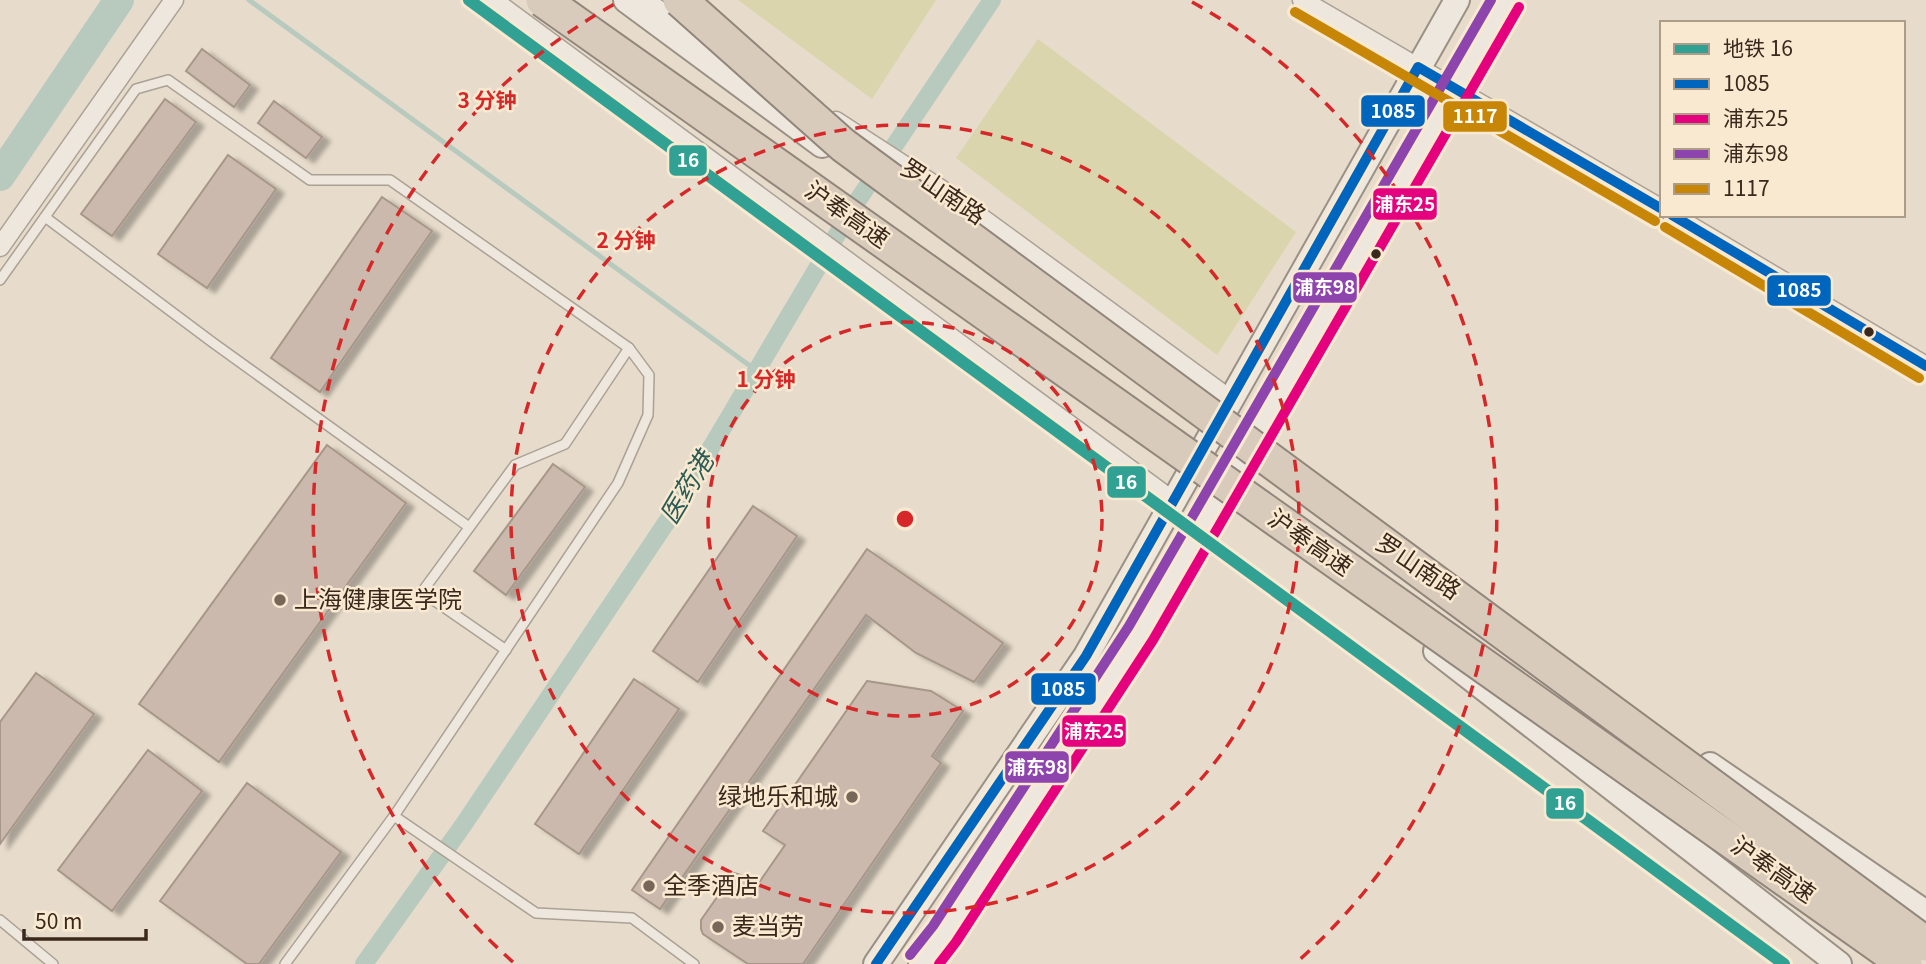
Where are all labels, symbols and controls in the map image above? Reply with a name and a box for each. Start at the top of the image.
legend [1660,21,1905,217]
text: 地铁 16 [1723,32,1793,62]
text: 1085 [1723,67,1770,97]
text: 3 分钟 [457,84,517,114]
line badge: 1085 [1360,94,1426,128]
text: 1085 [1371,96,1415,123]
line badge: 1117 [1442,100,1508,133]
text: 1117 [1453,101,1497,128]
text: 浦东25 [1723,102,1788,132]
text: 浦东98 [1723,137,1788,167]
line badge: 16 [668,144,708,177]
text: 16 [677,145,699,172]
street label: 罗山南路 [895,149,994,231]
street label: 沪奉高速 [799,171,898,255]
text: 1117 [1723,172,1770,202]
line badge: 浦东25 [1372,187,1438,221]
text: 浦东25 [1375,189,1435,216]
text: 2 分钟 [596,224,656,254]
unlabelled marker [1369,247,1383,261]
line badge: 浦东98 [1292,271,1358,304]
text: 浦东98 [1295,272,1355,299]
line badge: 1085 [1766,274,1832,307]
text: 1085 [1777,275,1821,302]
unlabelled marker [1862,325,1876,339]
text: 1 分钟 [736,363,796,393]
water label: 医药港 [649,440,723,530]
line badge: 16 [1106,465,1147,499]
text: 16 [1115,467,1137,494]
street label: 沪奉高速 [1262,499,1361,583]
centre of rings [893,507,917,531]
street label: 罗山南路 [1370,524,1469,606]
place label: 上海健康医学院 [294,580,462,615]
marker: 上海健康医学院 [272,592,288,608]
line badge: 1085 [1030,672,1097,706]
text: 1085 [1041,674,1085,701]
line badge: 浦东25 [1061,714,1127,748]
text: 浦东25 [1064,716,1124,743]
line badge: 浦东98 [1004,750,1070,784]
text: 浦东98 [1007,752,1067,779]
place label: 绿地乐和城 [718,777,838,812]
line badge: 16 [1545,787,1585,820]
text: 16 [1554,788,1576,815]
marker: 绿地乐和城 [844,789,860,805]
street label: 沪奉高速 [1725,826,1824,910]
place label: 全季酒店 [663,866,759,901]
marker: 全季酒店 [641,878,657,894]
scale bar [24,898,147,942]
text: 50 m [35,905,82,935]
place label: 麦当劳 [732,907,804,942]
marker: 麦当劳 [710,919,726,935]

